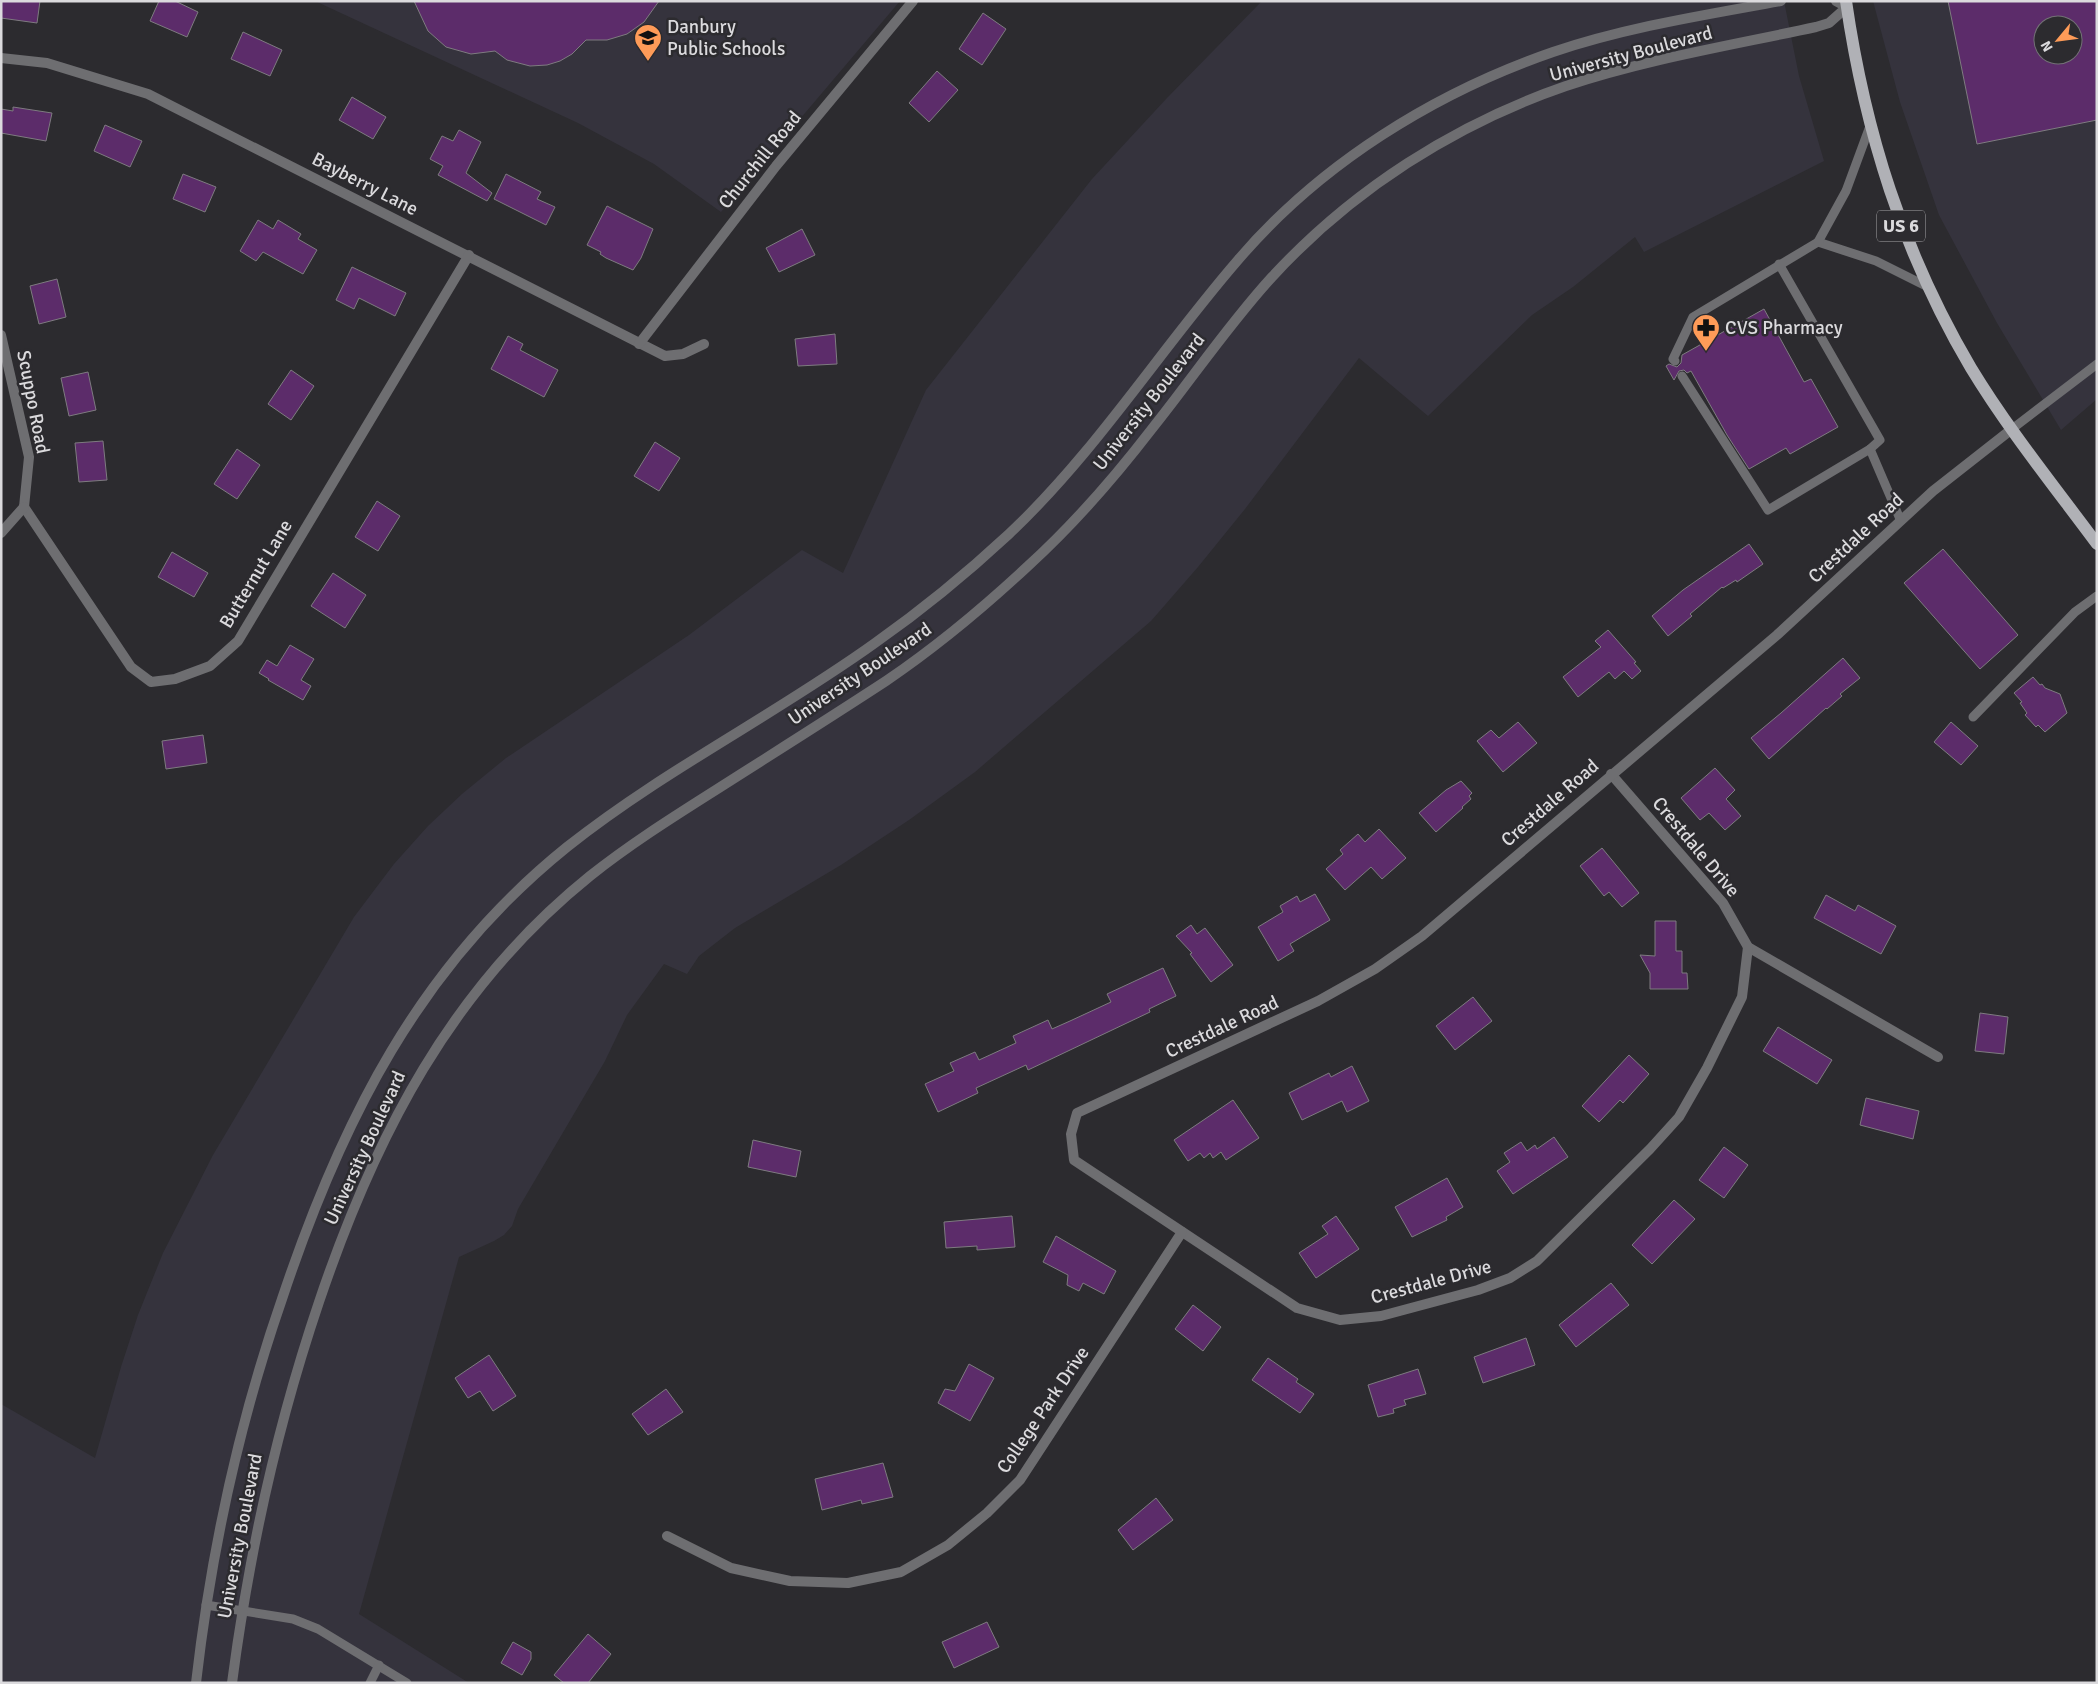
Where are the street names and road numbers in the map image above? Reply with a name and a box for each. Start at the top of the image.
street label: University Boulevard [1547,21,1715,87]
street label: Churchill Road [713,106,807,214]
street label: Bayberry Lane [308,147,422,221]
road number: US 6 [1877,210,1925,242]
street label: University Boulevard [1088,329,1210,475]
street label: Scuppo Road [11,348,55,456]
street label: Crestdale Road [1803,488,1909,588]
street label: Butternut Lane [214,515,298,633]
street label: University Boulevard [784,617,936,731]
street label: Crestdale Road [1496,754,1604,852]
street label: Crestdale Drive [1647,792,1745,902]
street label: Crestdale Road [1162,990,1282,1064]
street label: University Boulevard [319,1067,411,1229]
street label: Crestdale Drive [1368,1254,1494,1310]
street label: College Park Drive [992,1342,1094,1478]
street label: University Boulevard [212,1451,268,1621]

